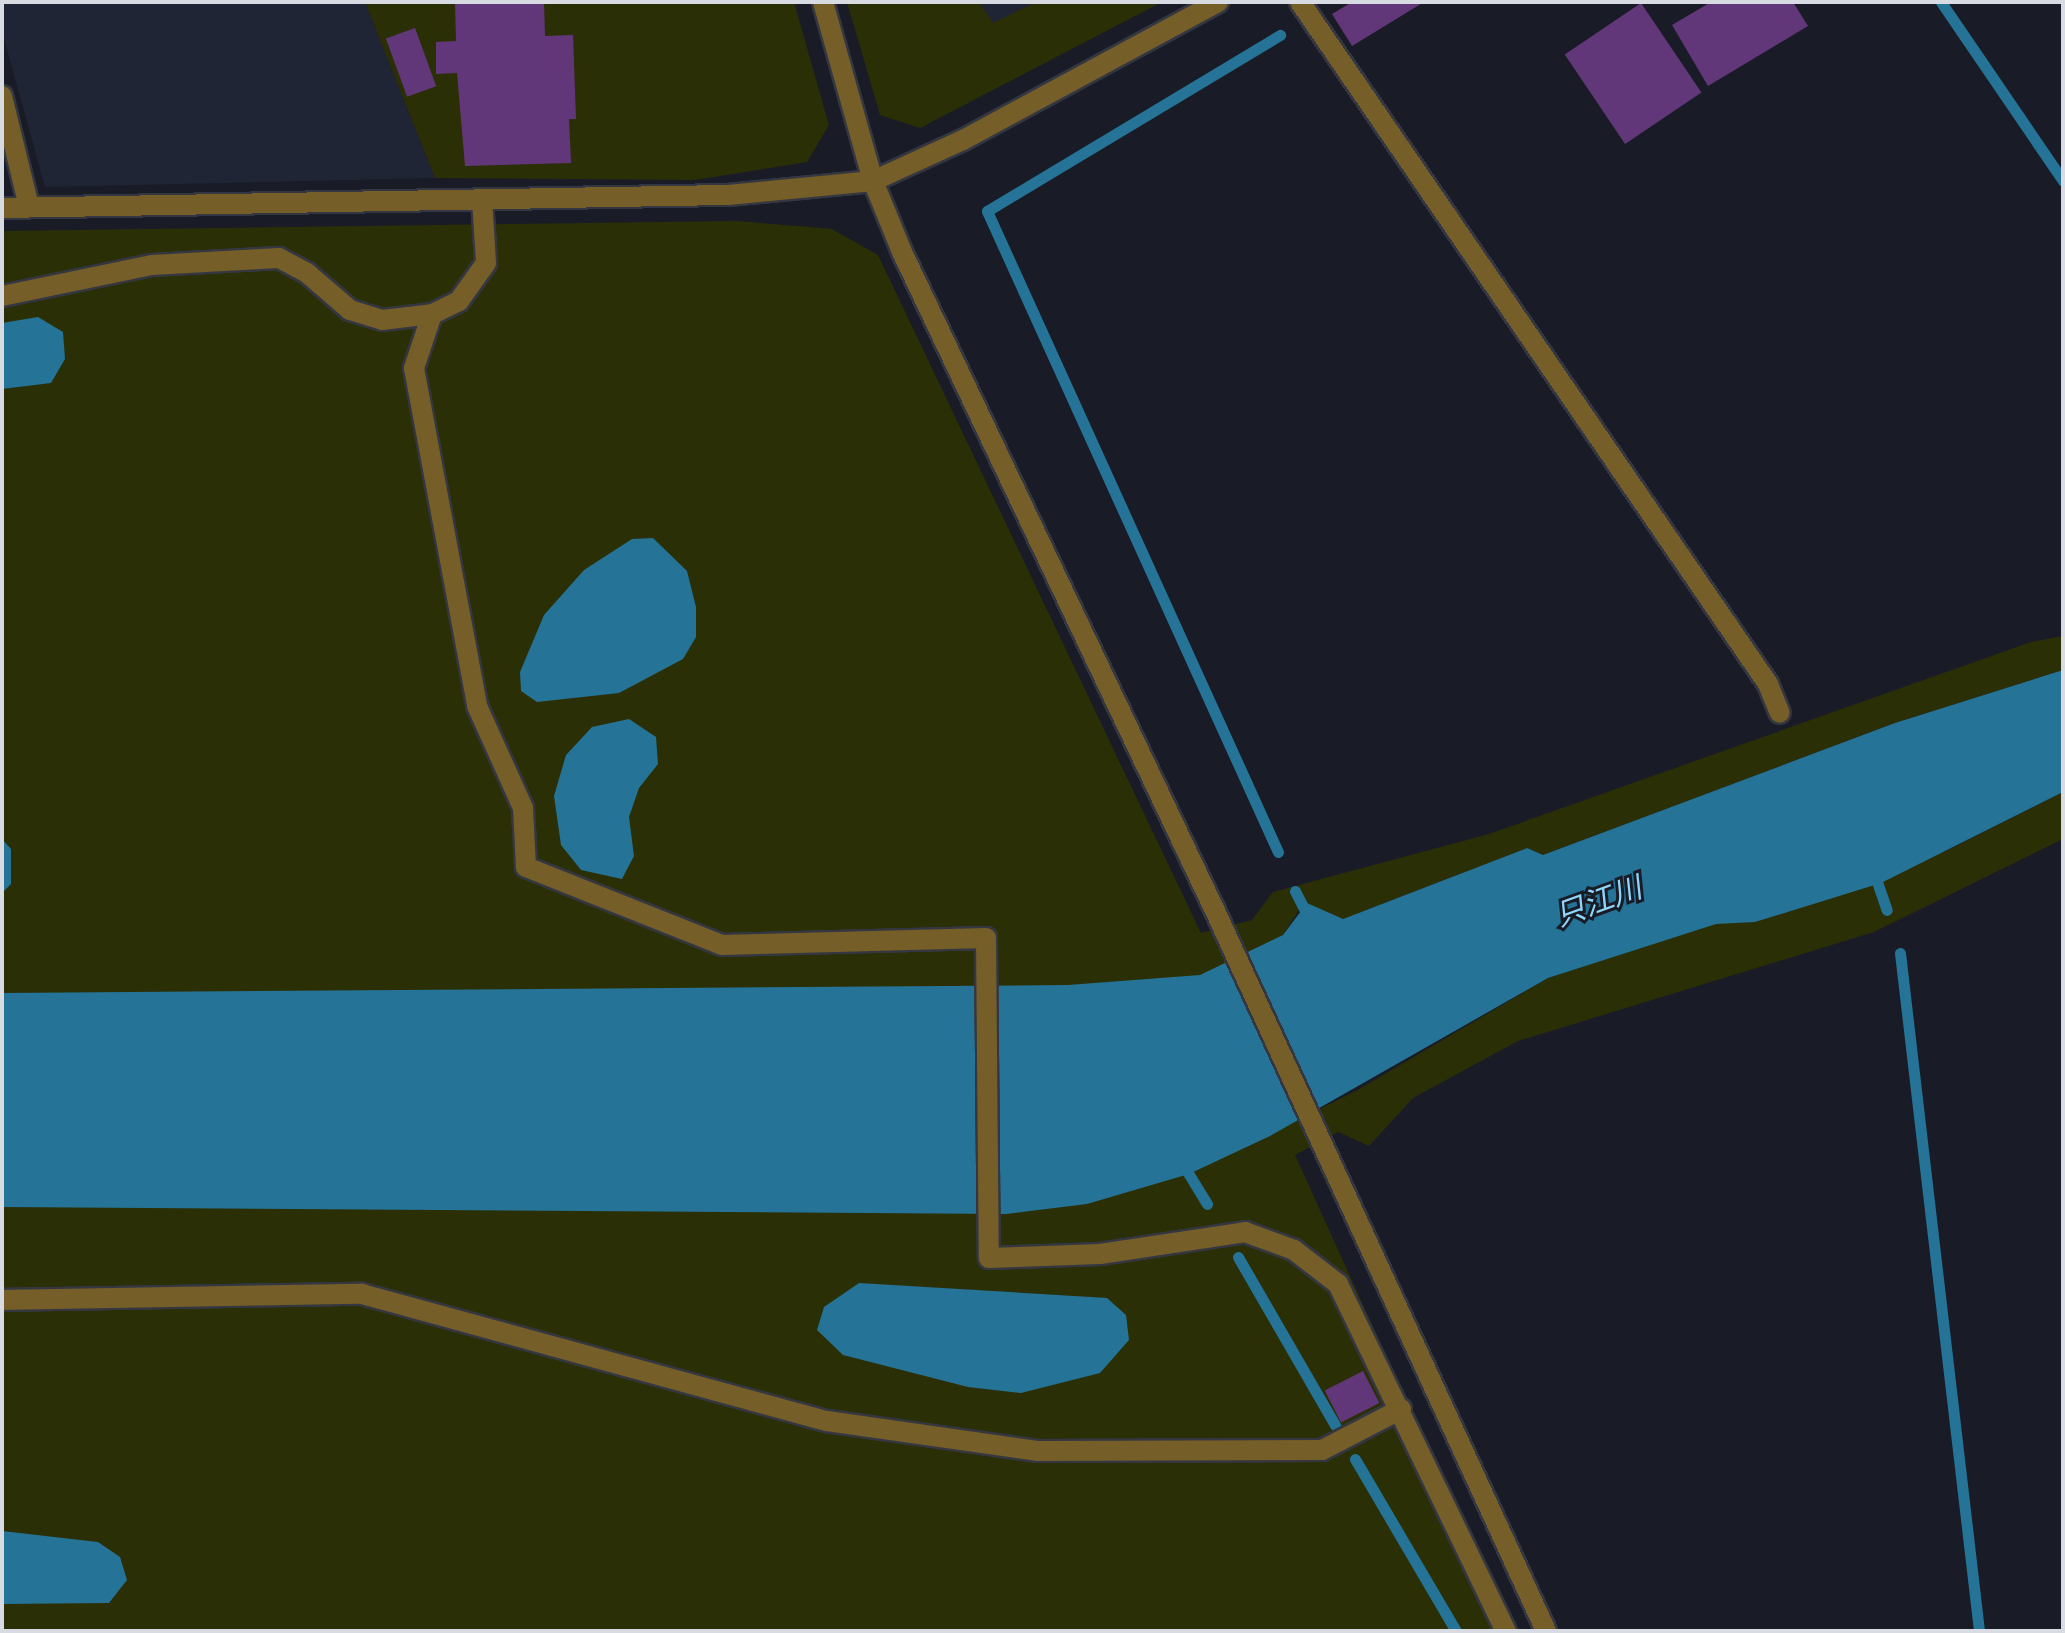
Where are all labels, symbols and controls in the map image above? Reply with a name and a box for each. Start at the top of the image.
water label: 只江川 [1550,869,1646,933]

